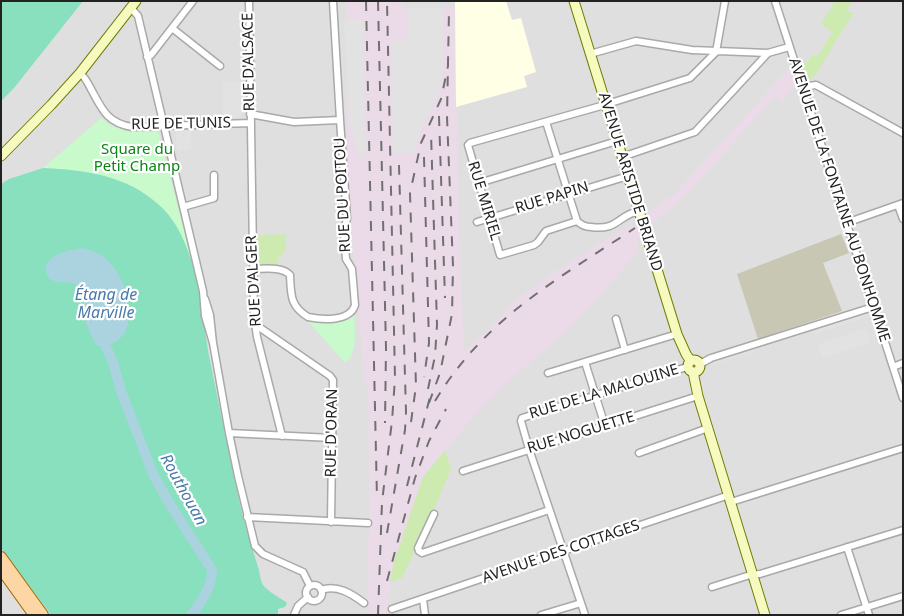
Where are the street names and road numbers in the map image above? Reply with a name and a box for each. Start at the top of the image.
street label: RUE D'ALSACE [239,13,259,111]
street label: AVENUE DE LA FONTAINE AU BONHOMME [784,56,894,344]
street label: AVENUE ARISTIDE BRIAND [594,90,666,274]
street label: RUE DE TUNIS [131,114,231,134]
street label: RUE DU POITOU [331,137,355,253]
street label: RUE MIRIEL [463,159,505,243]
street label: RUE PAPIN [513,178,591,218]
street label: RUE D'ALGER [243,235,265,327]
street label: RUE DE LA MALOUINE [527,361,681,423]
street label: RUE D'ORAN [322,388,342,478]
street label: RUE NOGUETTE [525,408,637,458]
street label: AVENUE DES COTTAGES [480,517,642,587]

